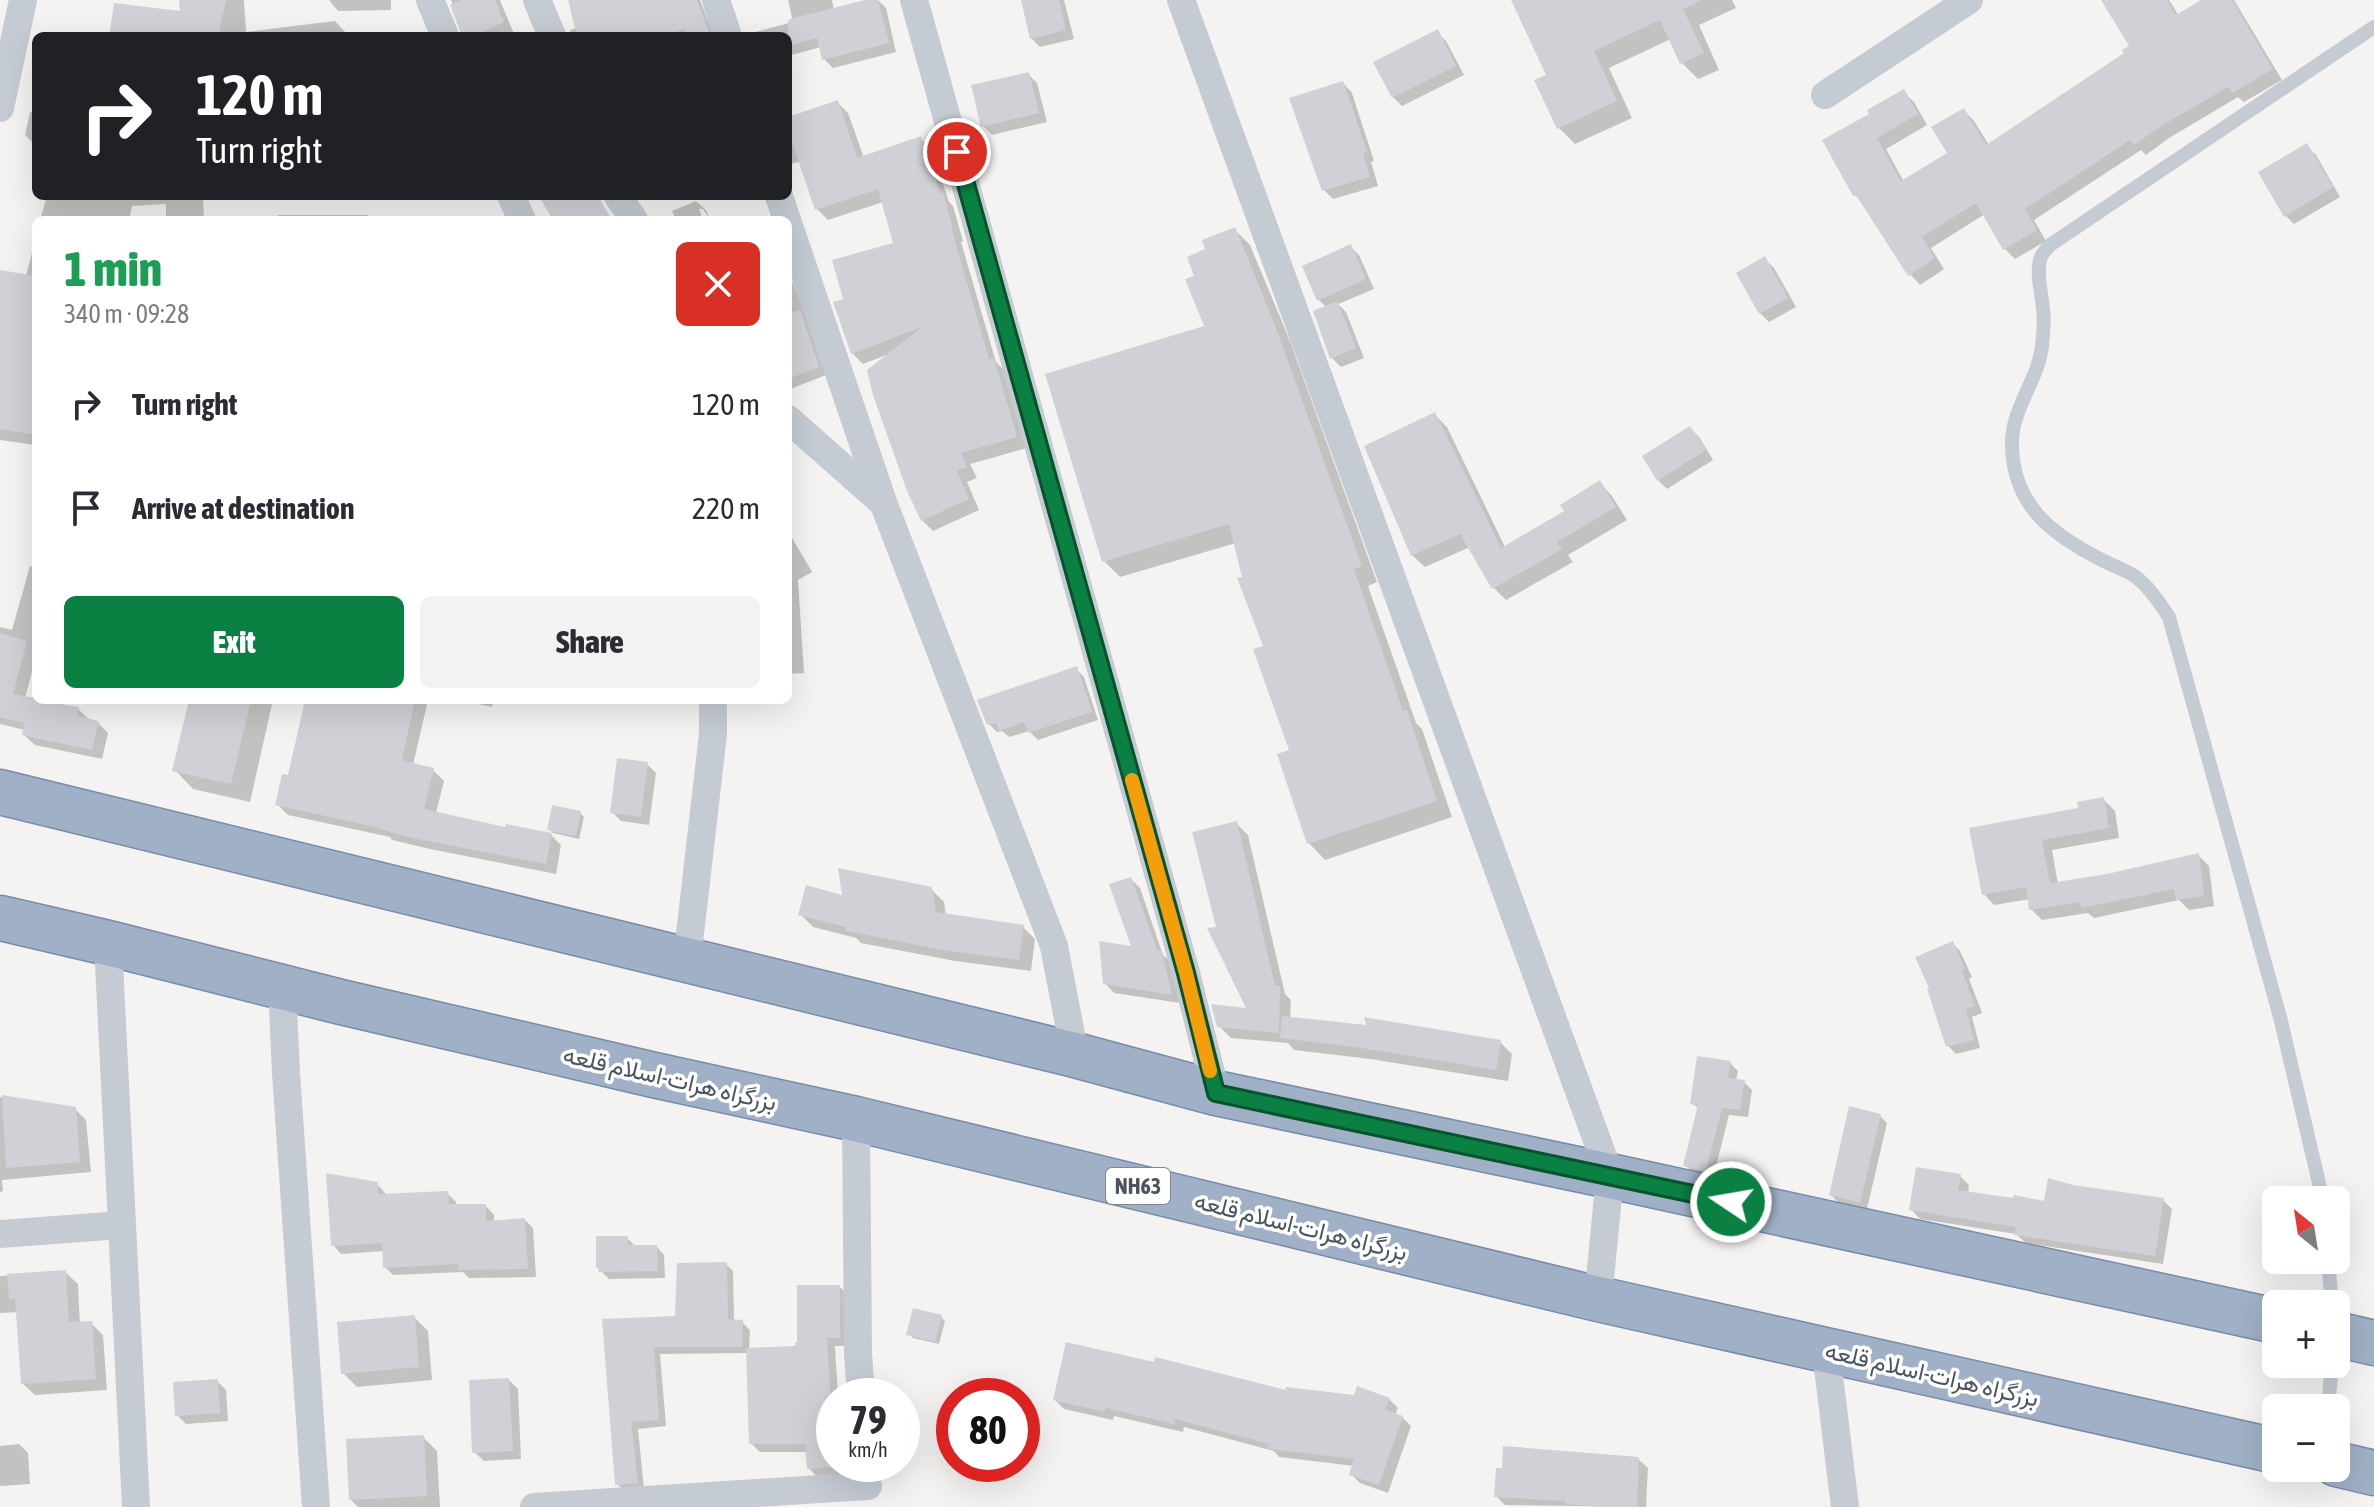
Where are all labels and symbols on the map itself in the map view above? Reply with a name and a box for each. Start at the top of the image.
pin [923,118,991,186]
street label: بزرگراه هرات-اسلام قلعه [560,1040,779,1119]
position arrow [1689,1160,1773,1244]
road number: NH63 [1106,1168,1170,1204]
street label: بزرگراه هرات-اسلام قلعه [1191,1186,1410,1268]
north arrow [2262,1186,2350,1274]
street label: بزرگراه هرات-اسلام قلعه [1822,1336,2041,1415]
speed limit sign: 80 [936,1378,1040,1482]

